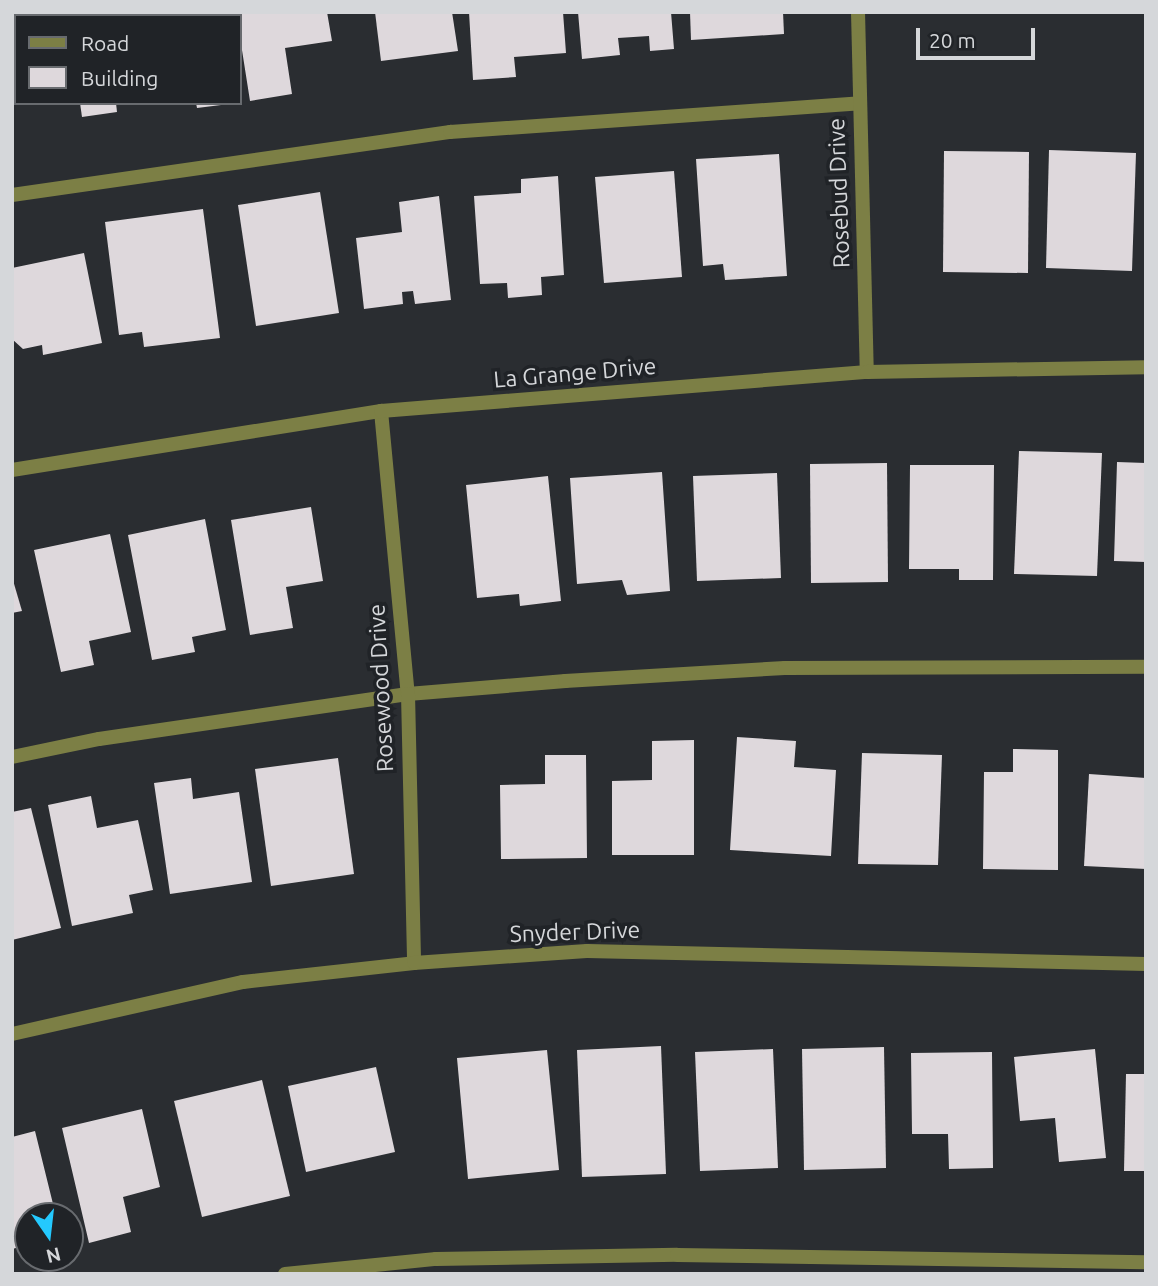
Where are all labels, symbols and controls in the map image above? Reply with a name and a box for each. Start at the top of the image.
legend [14,14,242,105]
scale bar [920,14,1039,58]
text: 20 m [929,28,976,52]
text: Road [81,31,129,55]
text: Building [81,66,158,90]
street label: Rosebud Drive [823,118,855,268]
street label: La Grange Drive [492,352,658,394]
street label: Rosewood Drive [363,603,399,773]
street label: Snyder Drive [509,916,641,948]
north arrow [14,1202,84,1272]
text: N [44,1243,63,1268]

